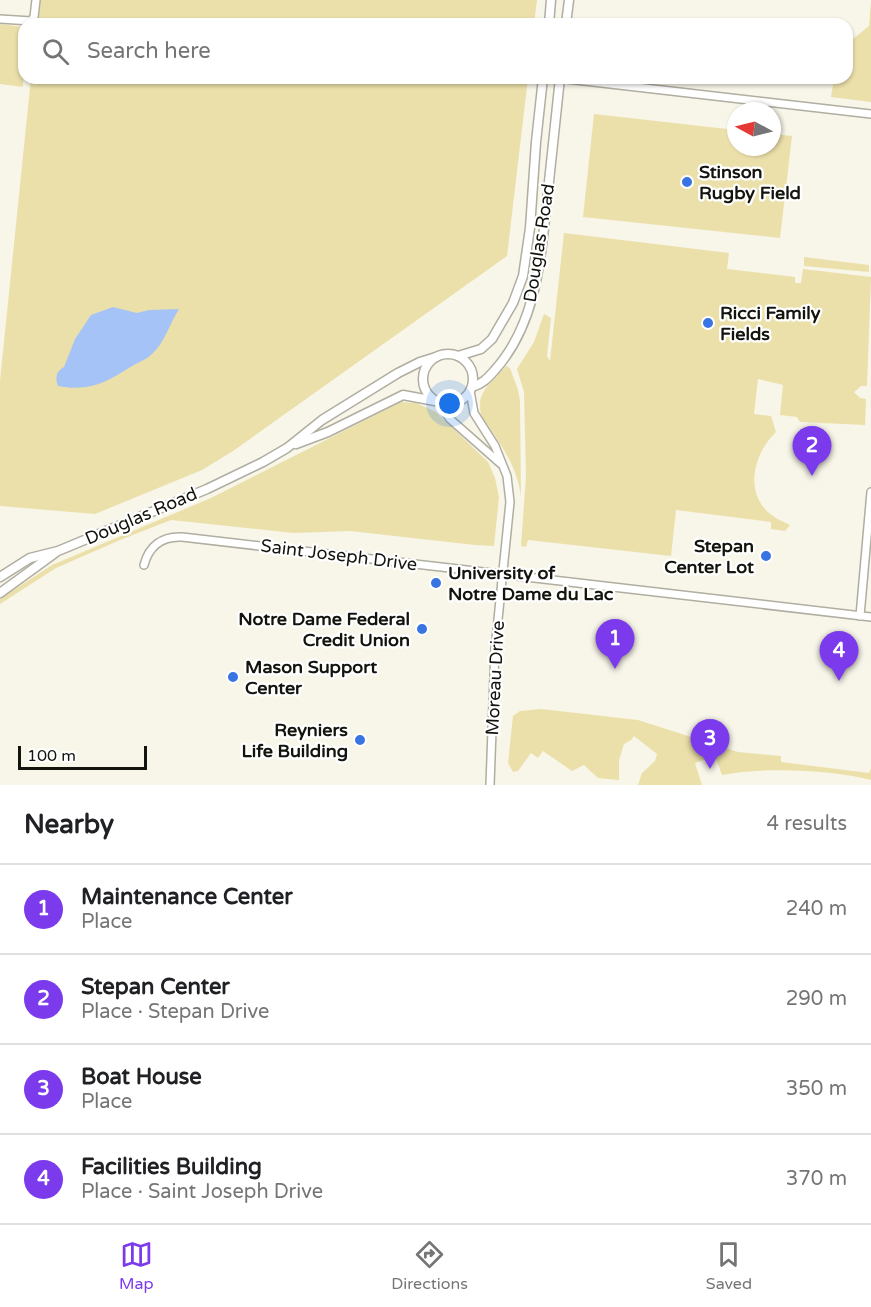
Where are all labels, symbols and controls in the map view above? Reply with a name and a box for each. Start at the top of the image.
search box [18,18,853,84]
icon: search [39,35,72,68]
text: Search here [87,38,211,64]
north arrow [727,102,781,156]
place label: Stinson Rugby Field [699,161,801,204]
marker: Stinson Rugby Field [680,175,694,189]
street label: Douglas Road [519,182,559,304]
place label: Ricci Family Fields [720,302,821,345]
marker: Ricci Family Fields [701,316,715,330]
your location [435,389,464,418]
pin: 2 [792,426,832,476]
street label: Douglas Road [82,483,200,549]
street label: Saint Joseph Drive [260,534,418,576]
place label: Stepan Center Lot [664,535,754,578]
marker: Stepan Center Lot [759,549,773,563]
place label: University of Notre Dame du Lac [448,562,614,605]
marker: University of Notre Dame du Lac [429,576,443,590]
place label: Notre Dame Federal Credit Union [238,608,410,651]
street label: Moreau Drive [481,620,509,736]
pin: 1 [596,620,634,669]
marker: Notre Dame Federal Credit Union [415,622,429,636]
pin: 4 [820,632,858,681]
place label: Mason Support Center [245,656,377,699]
marker: Mason Support Center [226,670,240,684]
place label: Reyniers Life Building [241,719,348,762]
pin: 3 [690,720,730,769]
marker: Reyniers Life Building [353,733,367,747]
scale bar [18,743,147,770]
text: 100 m [27,746,76,766]
text: Nearby [24,809,114,840]
text: 4 results [767,812,847,836]
text: Maintenance Center [81,884,293,910]
text: 1 [37,897,50,921]
text: 240 m [786,897,847,921]
text: Place [81,910,132,934]
text: Stepan Center [81,974,230,1000]
text: 2 [37,987,50,1011]
text: 290 m [786,987,847,1011]
text: Place · Stepan Drive [81,1000,269,1024]
text: Boat House [81,1064,202,1090]
text: 3 [37,1077,50,1101]
text: 350 m [786,1077,847,1101]
text: Place [81,1090,132,1114]
text: Facilities Building [81,1154,262,1180]
text: 4 [37,1167,50,1191]
text: 370 m [786,1167,847,1191]
text: Place · Saint Joseph Drive [81,1180,323,1204]
tab: Map [119,1238,153,1294]
tab: Directions [391,1238,468,1294]
tab: Saved [706,1238,752,1294]

